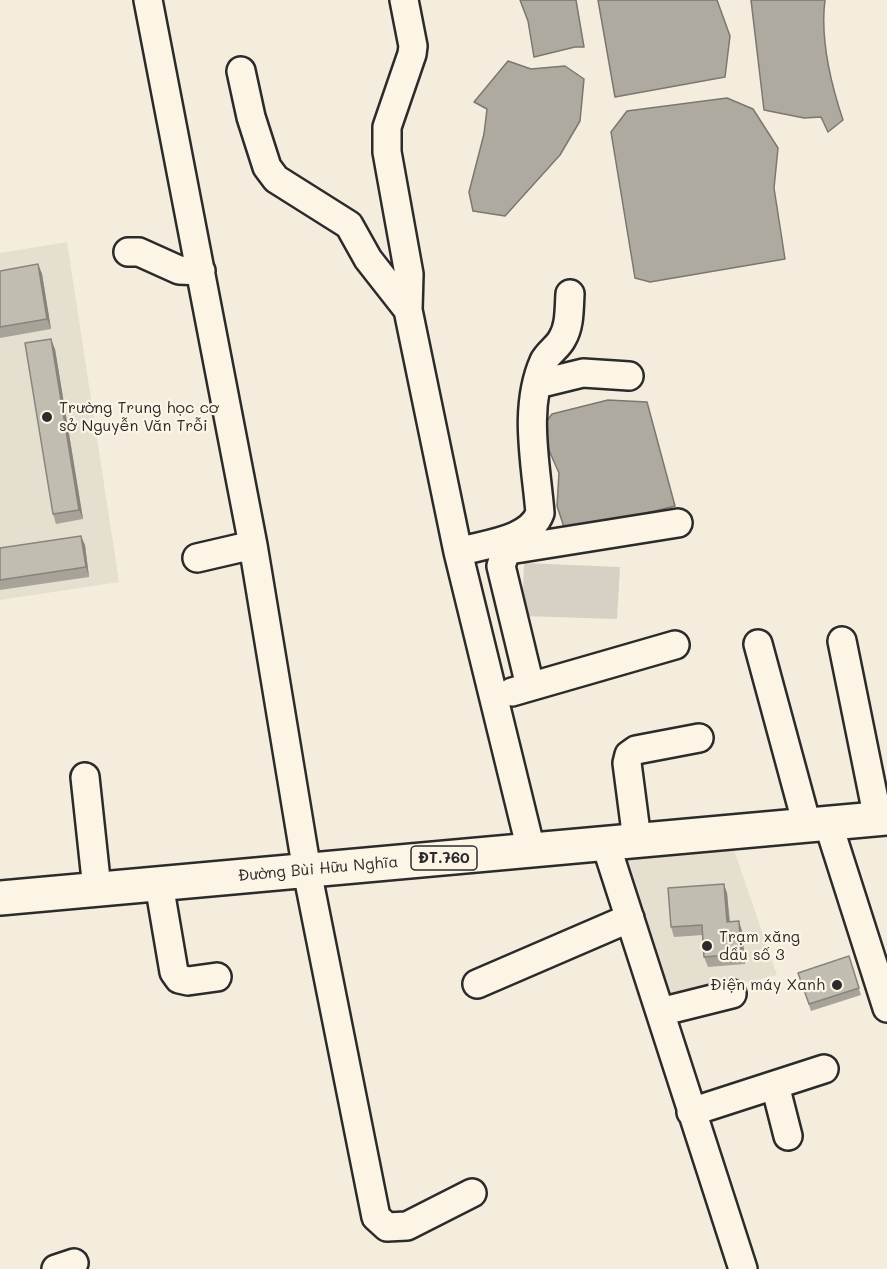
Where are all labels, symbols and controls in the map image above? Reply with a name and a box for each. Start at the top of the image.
place label: Trường Trung học cơ sở Nguyễn Văn Trỗi [59,398,218,436]
marker: Trường Trung học cơ sở Nguyễn Văn Trỗi [40,410,54,424]
road number: ĐT.760 [411,846,477,870]
street label: Đường Bùi Hữu Nghĩa [237,852,399,886]
place label: Trạm xăng dầu số 3 [719,927,800,965]
marker: Trạm xăng dầu số 3 [700,939,714,953]
place label: Điện máy Xanh [710,975,825,995]
marker: Điện máy Xanh [830,978,844,992]

